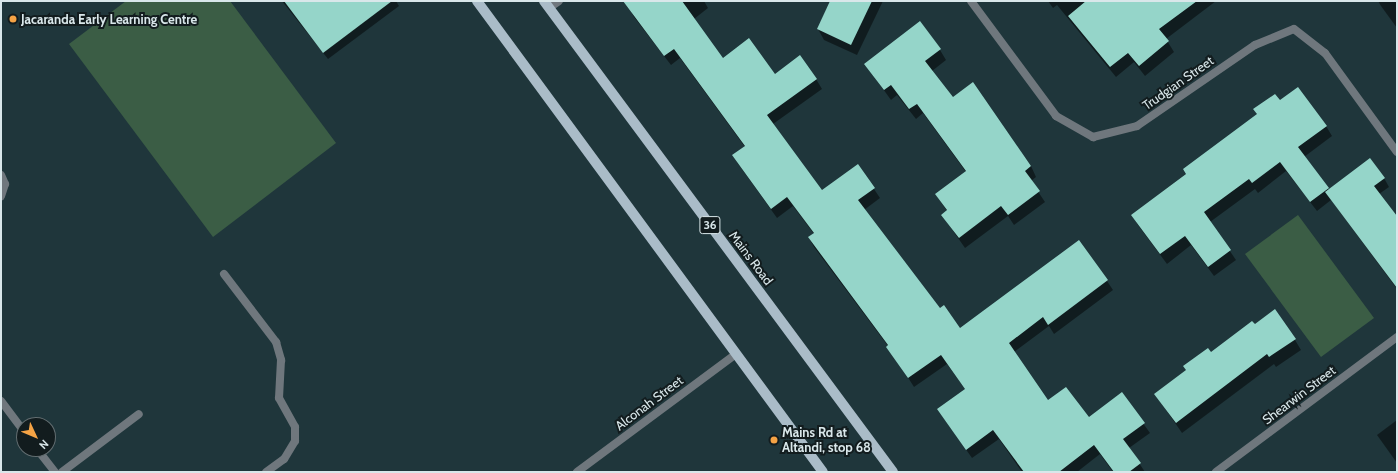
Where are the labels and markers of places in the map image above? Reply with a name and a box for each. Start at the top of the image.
place label: Jacaranda Early Learning Centre [21,11,197,27]
marker: Jacaranda Early Learning Centre [8,14,18,24]
place label: Mains Rd at Altandi, stop 68 [782,425,871,456]
marker: Mains Rd at Altandi, stop 68 [769,435,779,445]

